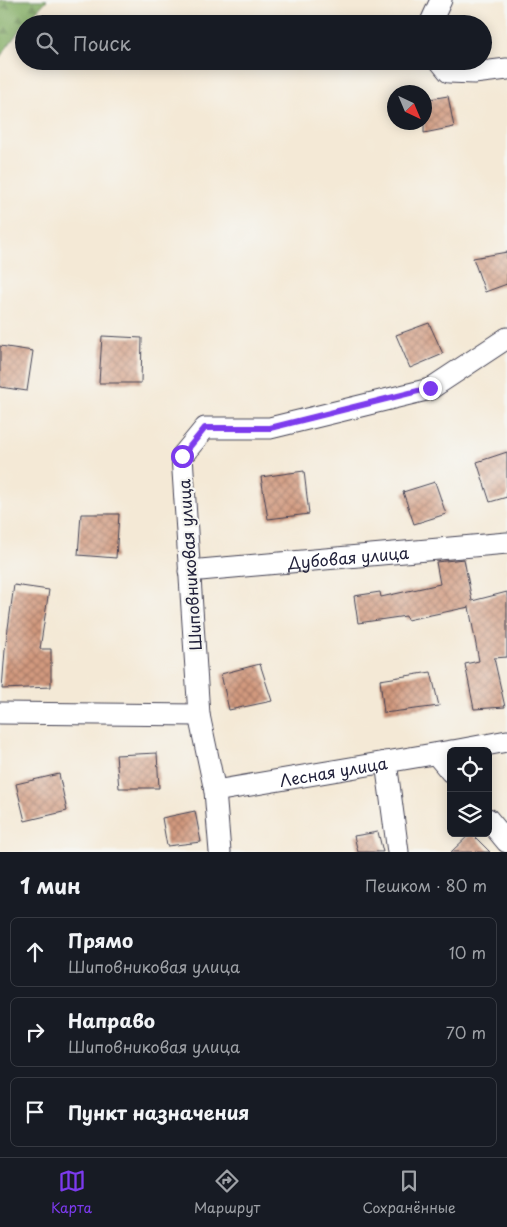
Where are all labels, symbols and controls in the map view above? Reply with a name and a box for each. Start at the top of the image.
search box [15,15,492,70]
icon: search [33,29,61,57]
text: Поиск [73,29,131,57]
north arrow [387,85,432,130]
route end [419,377,442,400]
route start [171,445,194,468]
street label: Шиповниковая улица [171,478,207,652]
street label: Дубовая улица [286,540,410,574]
map controls [447,747,492,837]
button: locate [447,747,492,792]
street label: Лесная улица [278,750,389,792]
button: layers [447,792,492,837]
text: 1 мин [20,869,81,901]
text: Пешком · 80 m [365,873,487,897]
text: Прямо [68,926,133,954]
icon: ahead [21,938,49,966]
text: 10 m [449,940,486,964]
text: Шиповниковая улица [68,954,240,978]
text: Направо [68,1006,155,1034]
icon: right [21,1018,49,1046]
text: 70 m [446,1020,486,1044]
text: Шиповниковая улица [68,1034,240,1058]
icon: arrive [21,1098,49,1126]
text: Пункт назначения [68,1098,249,1126]
tab: Карта [51,1167,92,1218]
tab: Маршрут [194,1167,260,1218]
tab: Сохранённые [362,1167,456,1218]

